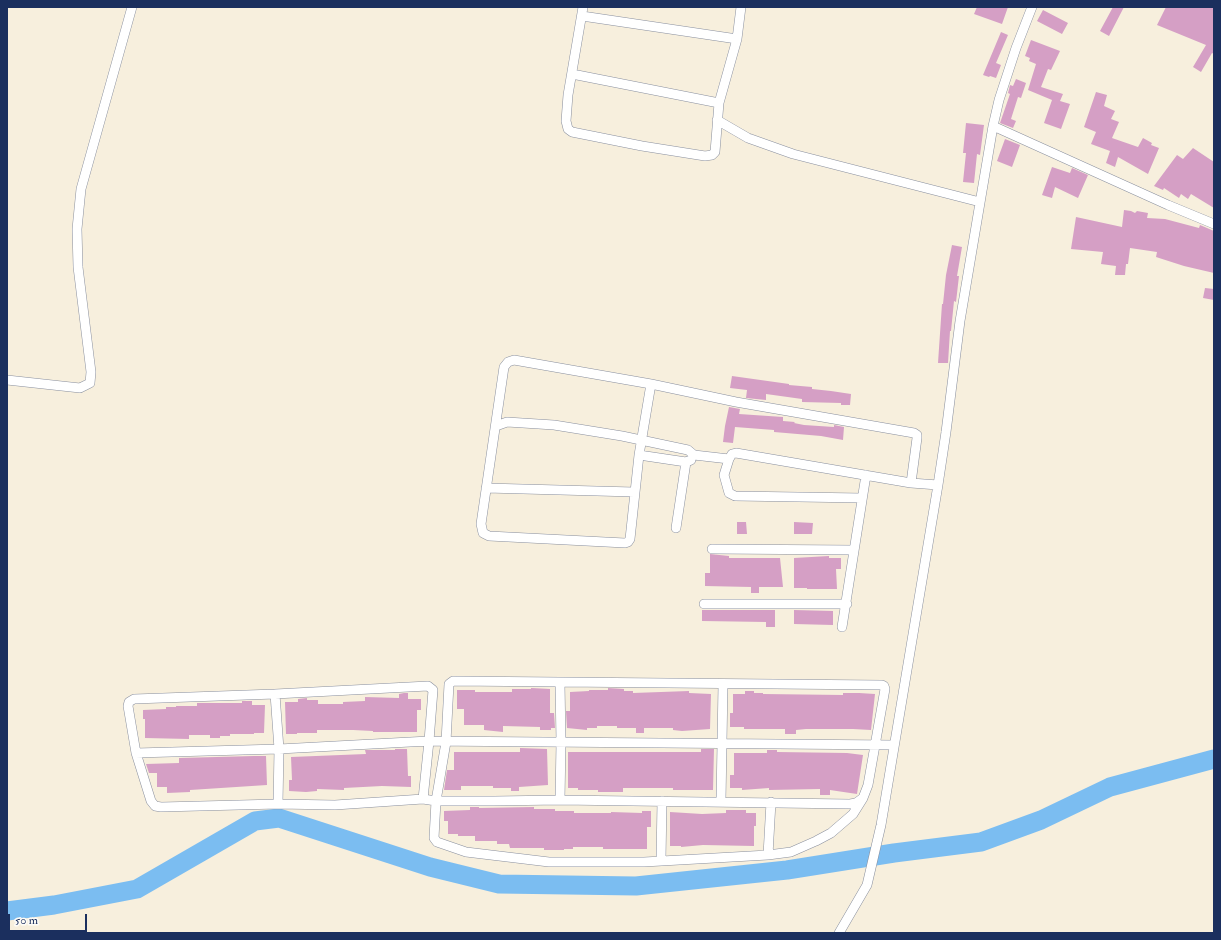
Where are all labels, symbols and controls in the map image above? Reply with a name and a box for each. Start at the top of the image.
scale bar [10,906,89,932]
text: 50 m [15,913,38,928]

